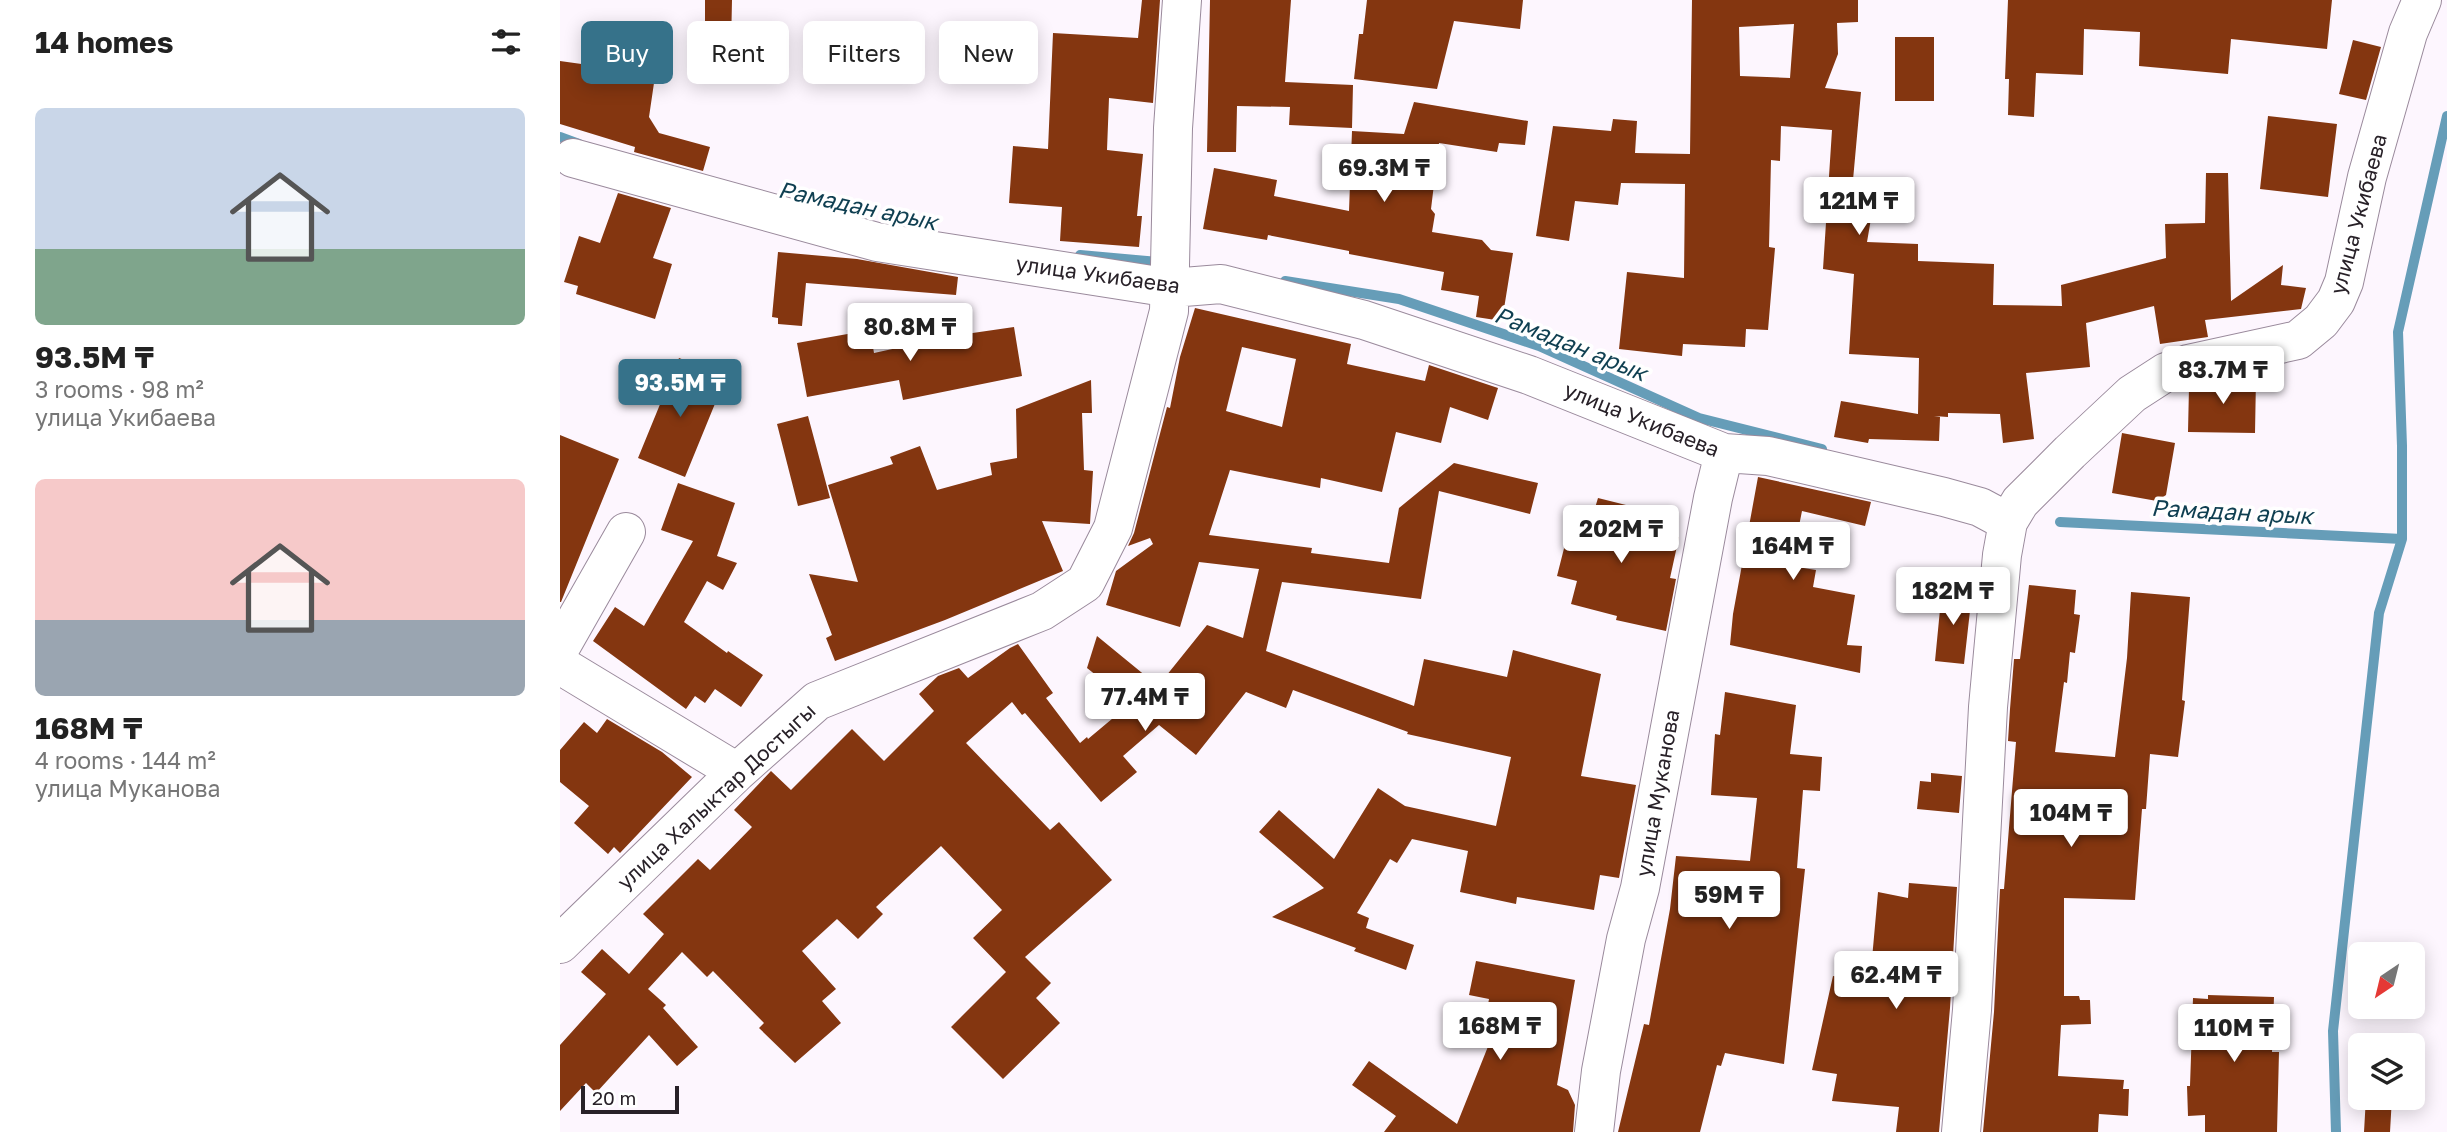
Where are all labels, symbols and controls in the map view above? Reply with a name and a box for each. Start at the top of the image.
chip: Buy [581,21,673,84]
chip: Rent [687,21,789,84]
chip: Filters [803,21,925,84]
chip: New [939,21,1038,84]
icon: filters [487,23,525,61]
text: 14 homes [35,24,174,60]
street label: улица Укибаева [2324,131,2392,297]
pin: 69.3M ₸ [1319,144,1449,204]
text: 69.3M ₸ [1338,153,1430,181]
icon: home [217,154,343,280]
water label: Рамадан арык [776,174,943,236]
pin: 121M ₸ [1802,177,1916,237]
text: 121M ₸ [1820,186,1898,214]
street label: улица Укибаева [1014,250,1182,298]
water label: Рамадан арык [1491,300,1654,387]
pin: 80.8M ₸ [845,304,975,363]
text: 80.8M ₸ [864,312,956,340]
text: 93.5M ₸ [35,339,154,375]
pin: 83.7M ₸ [2158,346,2288,406]
text: 83.7M ₸ [2178,355,2268,383]
pin: 93.5M ₸ [615,360,745,419]
text: 93.5M ₸ [634,368,726,396]
text: 3 rooms · 98 m² [35,375,204,403]
street label: улица Укибаева [1561,376,1723,462]
text: улица Укибаева [35,403,216,431]
water label: Рамадан арык [2151,493,2316,529]
pin: 202M ₸ [1564,505,1678,565]
text: 202M ₸ [1579,514,1663,542]
pin: 164M ₸ [1736,522,1850,582]
icon: home [217,525,343,651]
text: 164M ₸ [1752,531,1834,559]
pin: 182M ₸ [1896,568,2010,627]
text: 182M ₸ [1912,576,1994,604]
pin: 77.4M ₸ [1080,674,1210,733]
text: 77.4M ₸ [1101,682,1189,710]
street label: улица Халыктар Достыгы [611,697,821,895]
street label: улица Муканова [1629,707,1685,879]
text: 168M ₸ [35,710,142,746]
text: 4 rooms · 144 m² [35,746,216,774]
text: улица Муканова [35,774,221,802]
pin: 104M ₸ [2014,790,2128,849]
text: 104M ₸ [2030,798,2112,826]
pin: 59M ₸ [1680,872,1778,931]
text: 59M ₸ [1694,880,1764,908]
north arrow [2348,942,2426,1018]
map controls [2348,942,2425,1110]
pin: 62.4M ₸ [1831,951,1961,1011]
text: 62.4M ₸ [1850,960,1942,988]
pin: 168M ₸ [1443,1002,1557,1062]
pin: 110M ₸ [2177,1004,2291,1064]
text: 168M ₸ [1459,1011,1541,1039]
text: 110M ₸ [2194,1013,2274,1041]
button: layers [2348,1033,2425,1110]
scale bar [581,1083,679,1115]
text: 20 m [592,1086,636,1109]

